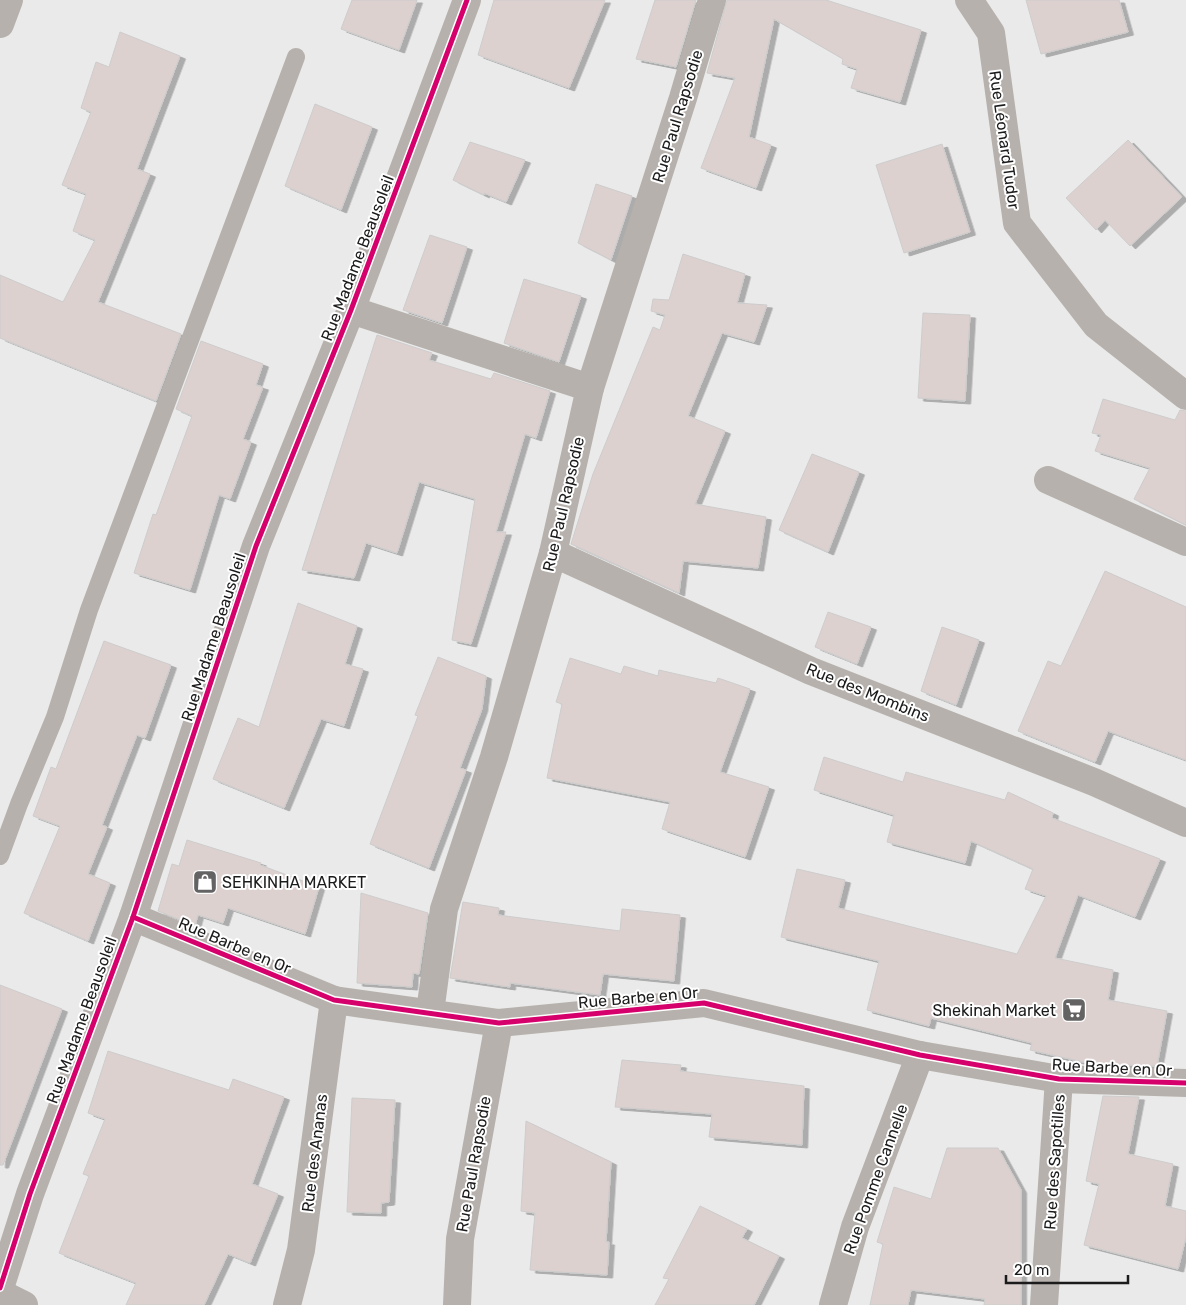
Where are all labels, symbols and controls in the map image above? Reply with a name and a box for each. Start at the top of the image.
street label: Rue Paul Rapsodie [648,47,707,185]
street label: Rue Léonard Tudor [985,69,1024,211]
street label: Rue Madame Beausoleil [317,173,398,344]
street label: Rue Paul Rapsodie [539,435,588,573]
street label: Rue Madame Beausoleil [177,550,250,724]
street label: Rue des Mombins [804,659,932,726]
shop icon: SEHKINHA MARKET [192,869,218,895]
place label: SEHKINHA MARKET [222,873,366,892]
street label: Rue Barbe en Or [176,913,294,978]
street label: Rue Madame Beausoleil [42,934,121,1106]
street label: Rue Barbe en Or [577,983,699,1012]
supermarket icon: Shekinah Market [1061,997,1087,1023]
place label: Shekinah Market [932,1001,1056,1020]
street label: Rue Barbe en Or [1051,1055,1173,1080]
street label: Rue des Ananas [298,1093,331,1213]
street label: Rue Paul Rapsodie [452,1094,495,1234]
street label: Rue des Sapotilles [1040,1094,1069,1231]
street label: Rue Pomme Cannelle [839,1102,911,1257]
scale bar [1006,1252,1128,1284]
text: 20 m [1014,1261,1049,1279]

